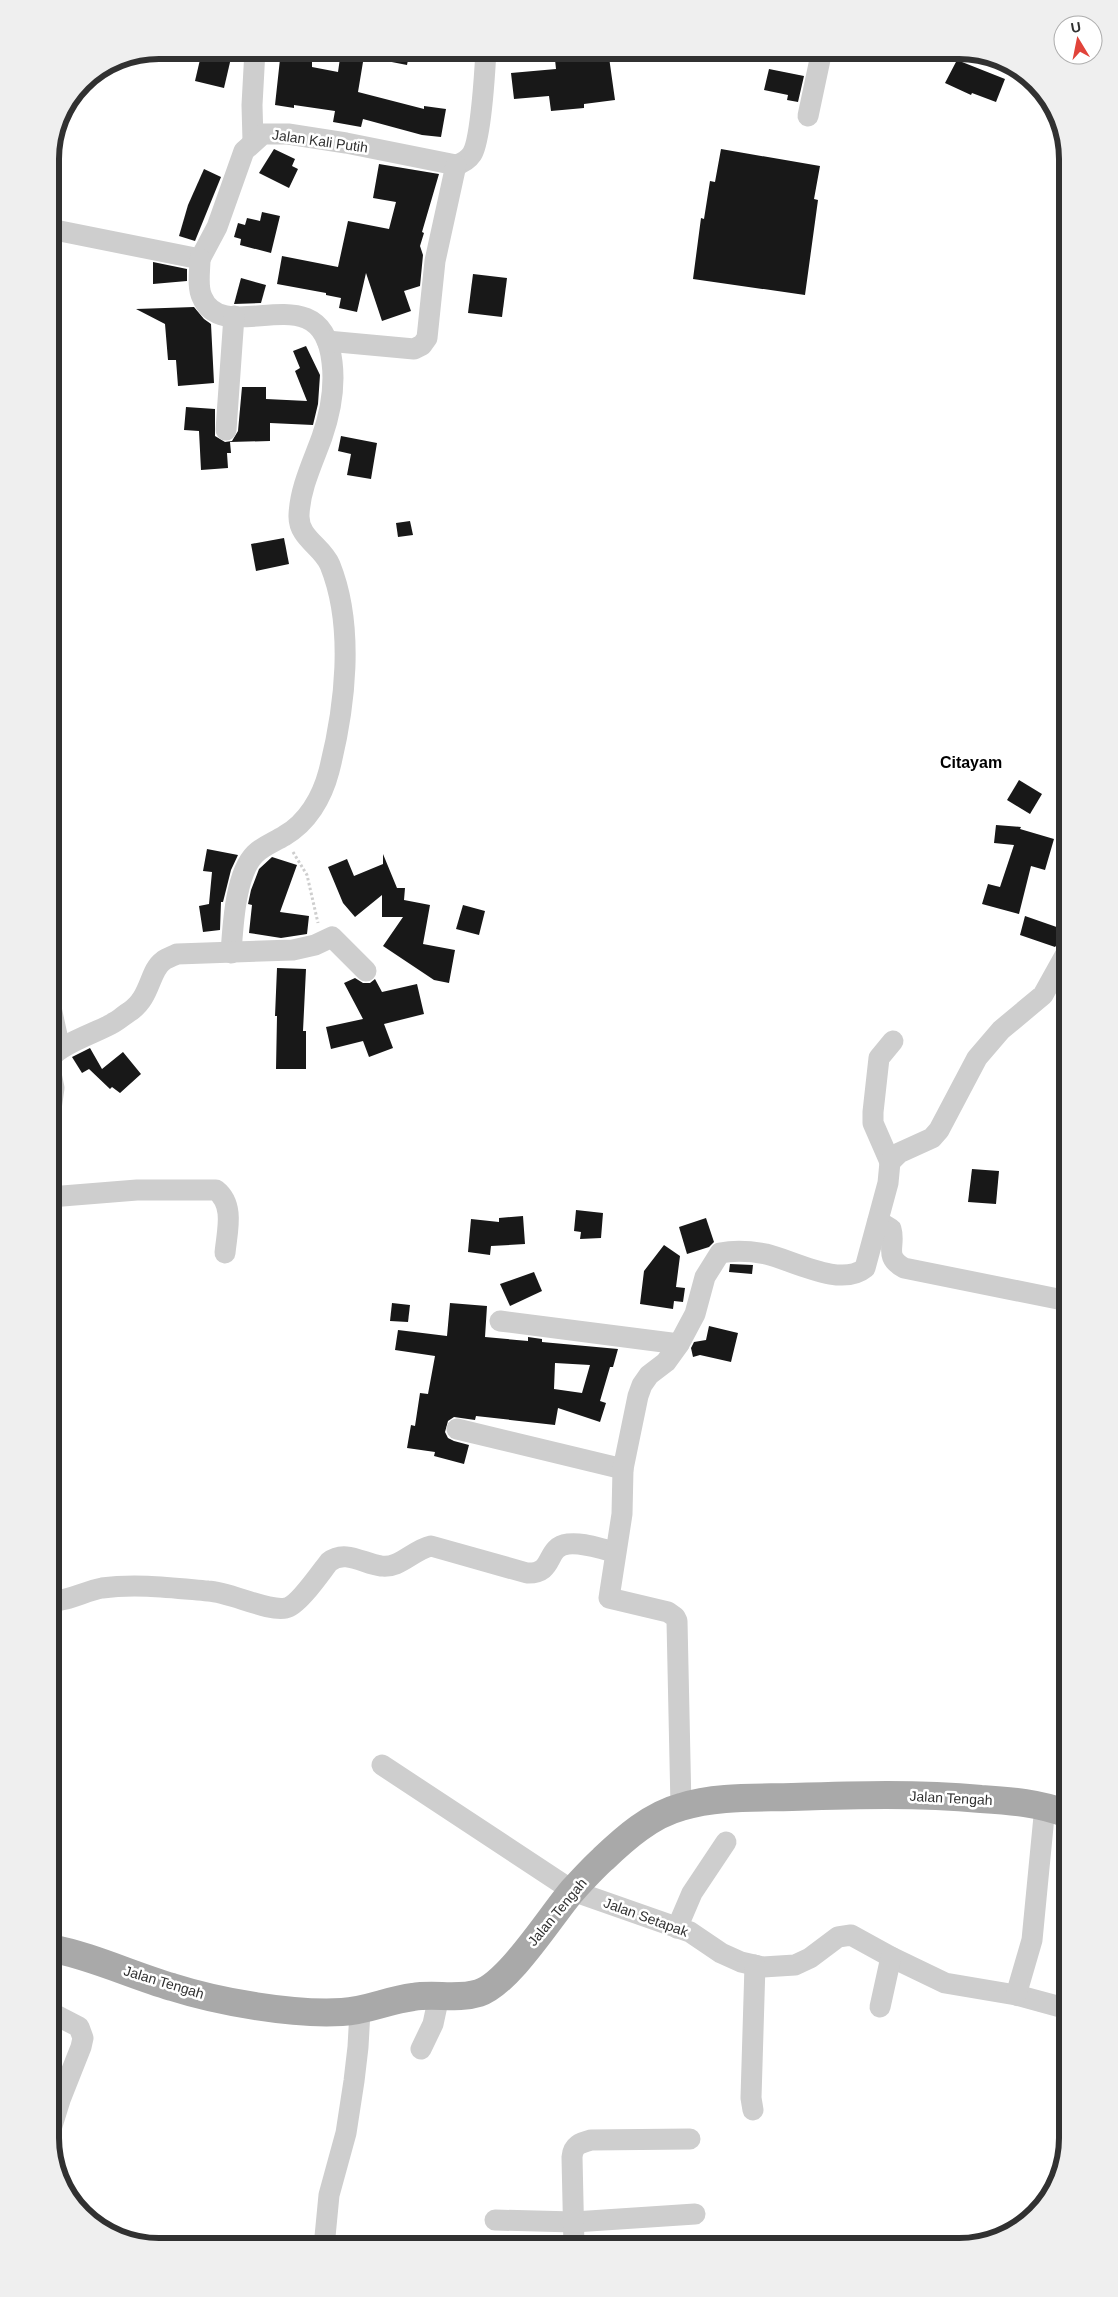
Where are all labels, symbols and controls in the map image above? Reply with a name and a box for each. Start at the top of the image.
north arrow [1053,15,1103,65]
text: U [1069,18,1082,36]
street label: Jalan Kali Putih [271,126,369,156]
district label: Citayam [940,754,1002,771]
street label: Jalan Tengah [909,1788,993,1808]
street label: Jalan Tengah [524,1875,590,1949]
street label: Jalan Setapak [602,1894,691,1940]
street label: Jalan Tengah [122,1962,206,2002]

